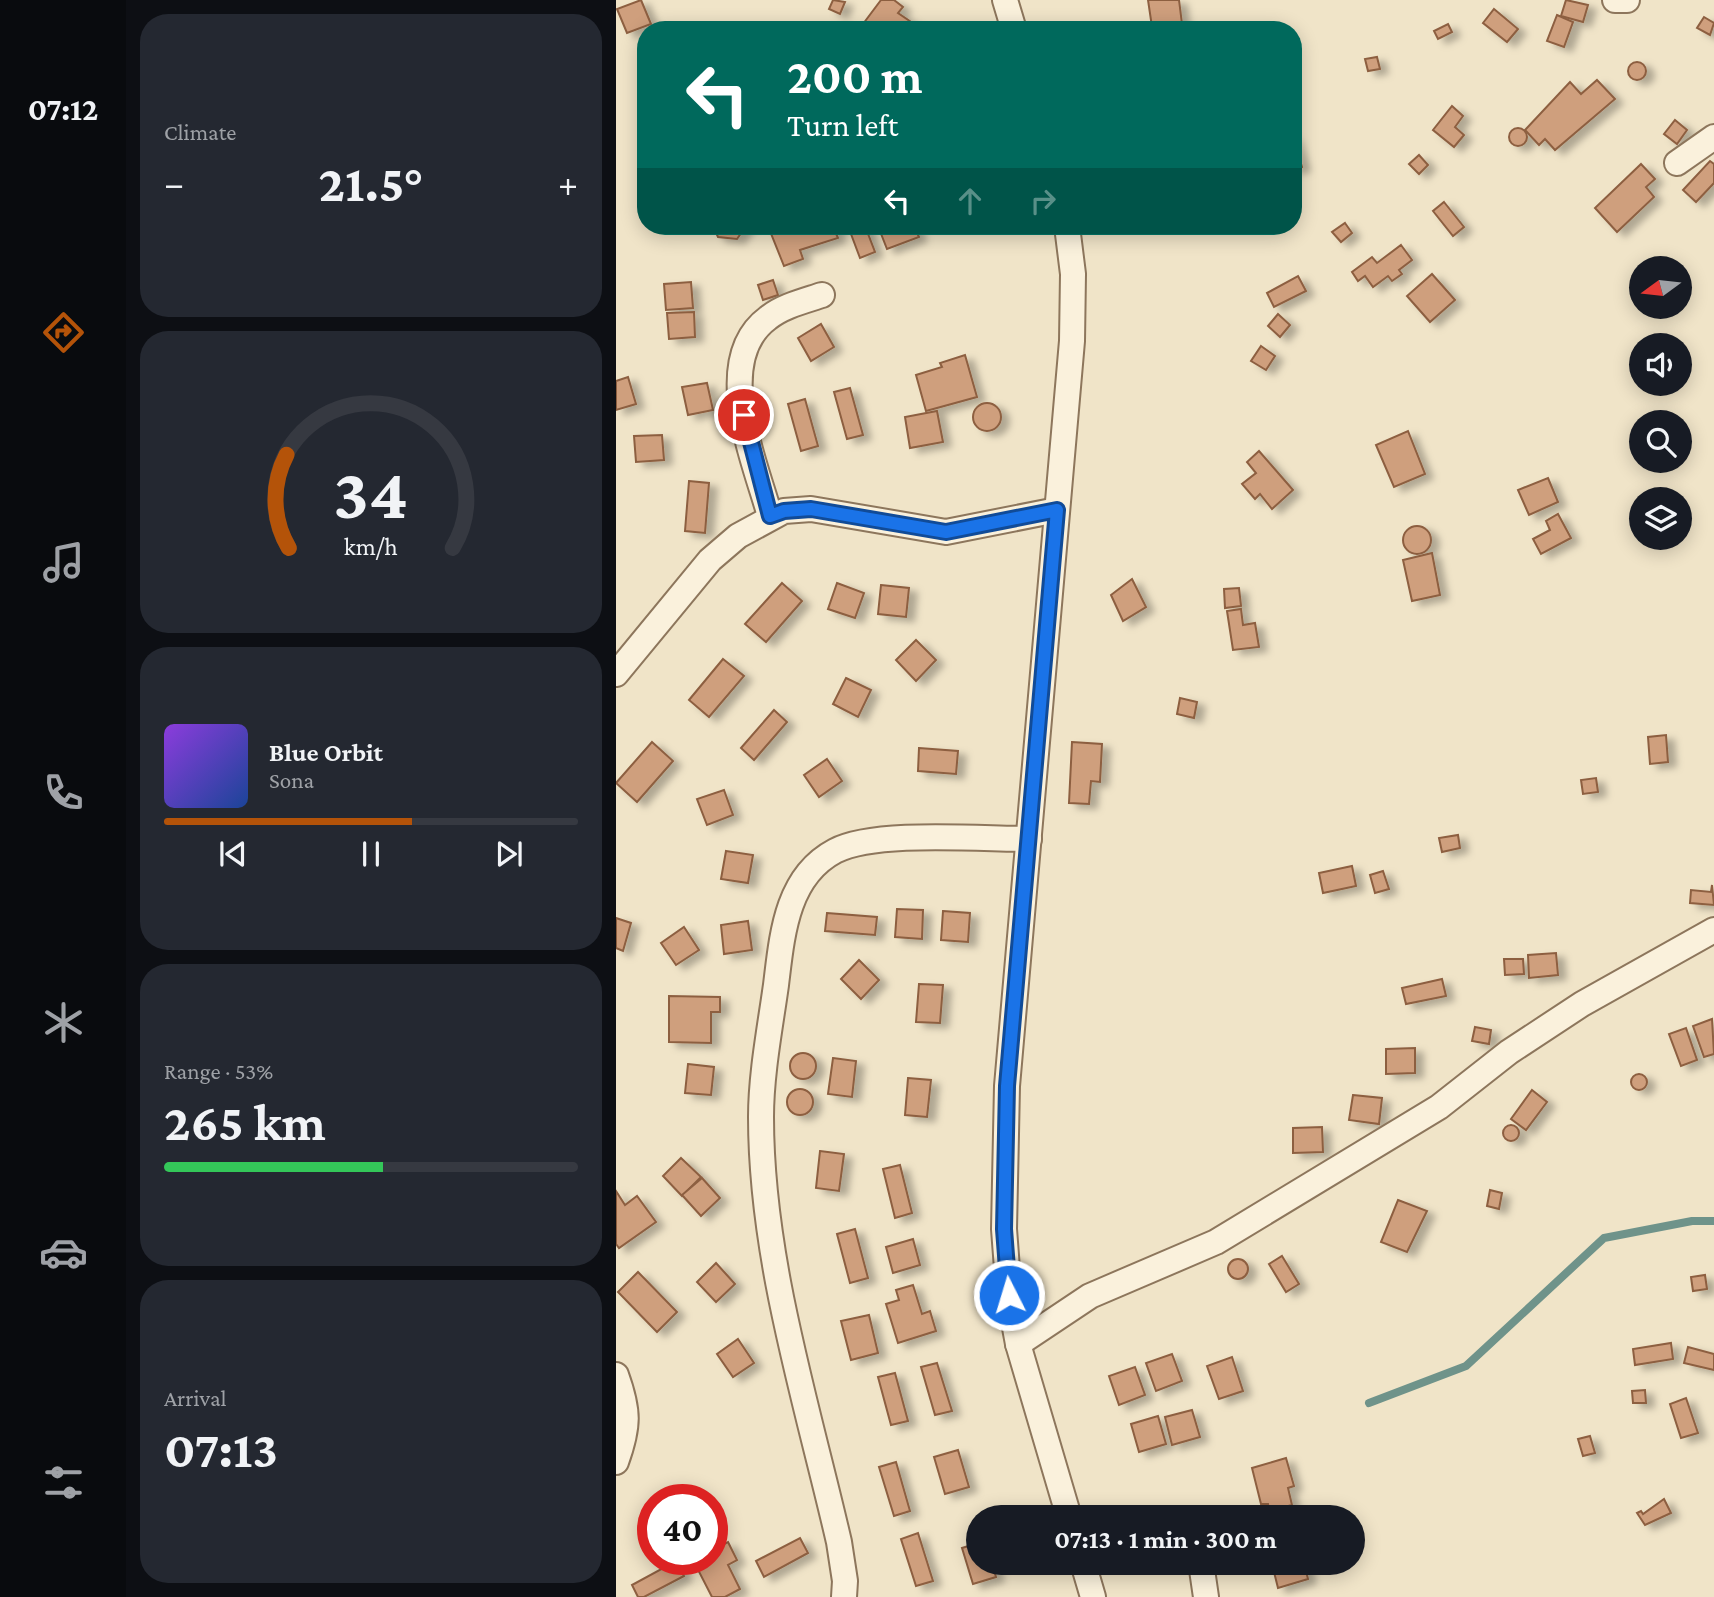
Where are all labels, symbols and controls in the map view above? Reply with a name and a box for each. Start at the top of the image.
icon: left [672,49,763,140]
text: 200 m [787,49,922,104]
text: 07:12 [28,91,98,127]
text: Turn left [787,107,898,143]
text: Climate [164,119,236,145]
text: 21.5° [319,154,424,212]
text: − [164,162,184,204]
text: + [558,162,578,204]
icon: left [878,182,916,220]
icon: ahead [951,182,989,220]
icon: right [1024,182,1062,220]
north arrow [1629,256,1692,318]
map controls [1629,256,1692,550]
icon: directions [39,308,88,357]
button: sound [1629,333,1692,396]
pin [714,385,774,445]
icon: arrive [725,396,763,434]
button: search [1629,410,1692,473]
text: 34 [334,453,408,534]
button: layers [1629,487,1692,550]
text: km/h [344,533,398,560]
icon: music [39,538,88,587]
text: Blue Orbit [269,738,383,767]
text: Sona [269,767,314,793]
icon: phone [39,768,88,817]
icon: previous [214,835,252,873]
icon: pause [352,835,390,873]
icon: next [490,835,528,873]
icon: climate [39,998,88,1047]
text: Range · 53% [164,1058,273,1084]
text: 265 km [164,1093,326,1151]
icon: car [39,1228,88,1277]
position arrow [972,1258,1046,1332]
text: Arrival [164,1385,227,1411]
text: 07:13 [164,1420,278,1478]
icon: filters [39,1458,88,1507]
speed limit sign: 40 [637,1484,728,1575]
text: 07:13 · 1 min · 300 m [1054,1525,1277,1554]

